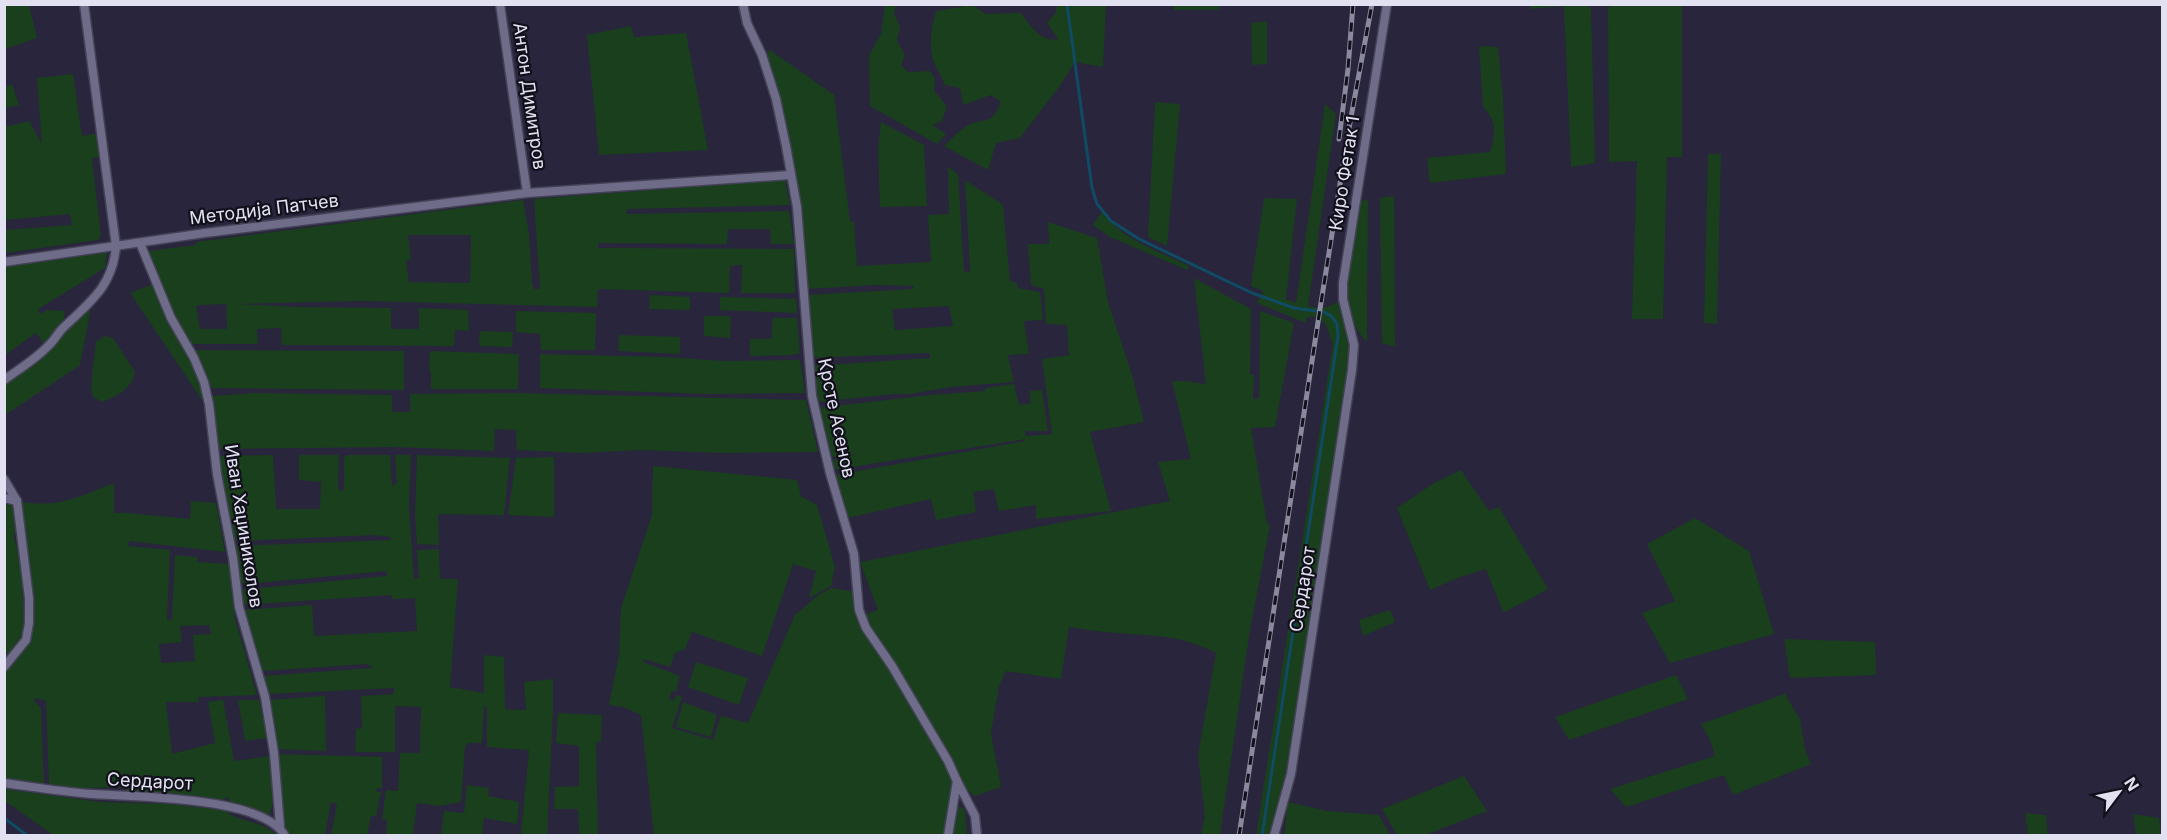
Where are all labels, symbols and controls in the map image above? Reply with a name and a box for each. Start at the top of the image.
street label: Антон Димитров [509,21,551,171]
street label: Киро Фетак 1 [1325,114,1363,232]
street label: Методија Патчев [188,189,340,229]
street label: Крсте Асенов [814,356,860,480]
street label: Иван Хаџиниколов [221,443,267,609]
street label: Сердарот [1285,544,1319,633]
north arrow [2089,762,2149,822]
street label: Сердарот [106,768,194,794]
text: N [2120,774,2143,795]

